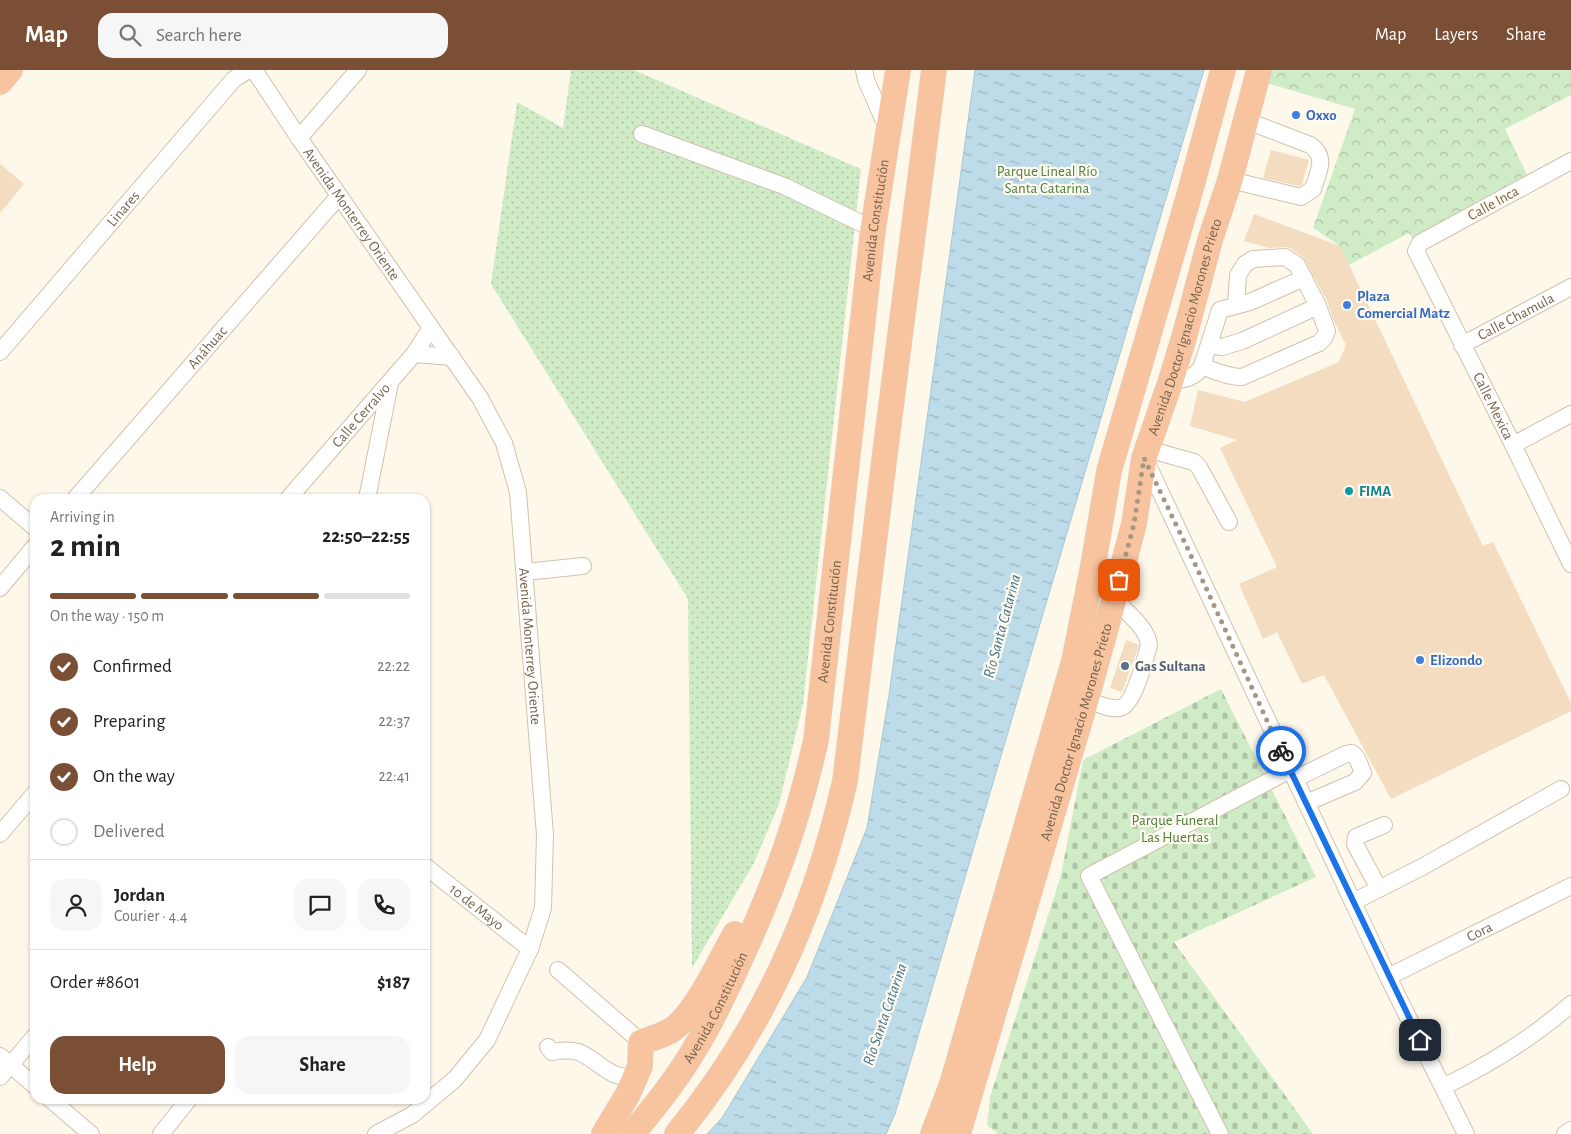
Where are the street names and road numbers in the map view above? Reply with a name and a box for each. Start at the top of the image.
street label: Avenida Monterrey Oriente [300,145,403,283]
street label: Avenida Constitución [860,158,892,282]
street label: Calle Inca [1465,183,1521,223]
street label: Linares [104,188,143,230]
street label: Avenida Doctor Ignacio Morones Prieto [1145,217,1225,437]
street label: Calle Chamula [1475,290,1557,343]
street label: Anáhuac [185,323,230,372]
street label: Calle Mexica [1470,370,1516,442]
street label: Calle Cerralvo [329,381,393,451]
street label: Avenida Constitución [815,560,844,684]
street label: Avenida Monterrey Oriente [516,567,543,726]
street label: Avenida Doctor Ignacio Morones Prieto [1038,622,1115,843]
street label: 10 de Mayo [446,881,507,933]
street label: Cora [1464,919,1495,945]
street label: Avenida Constitución [681,950,751,1066]

